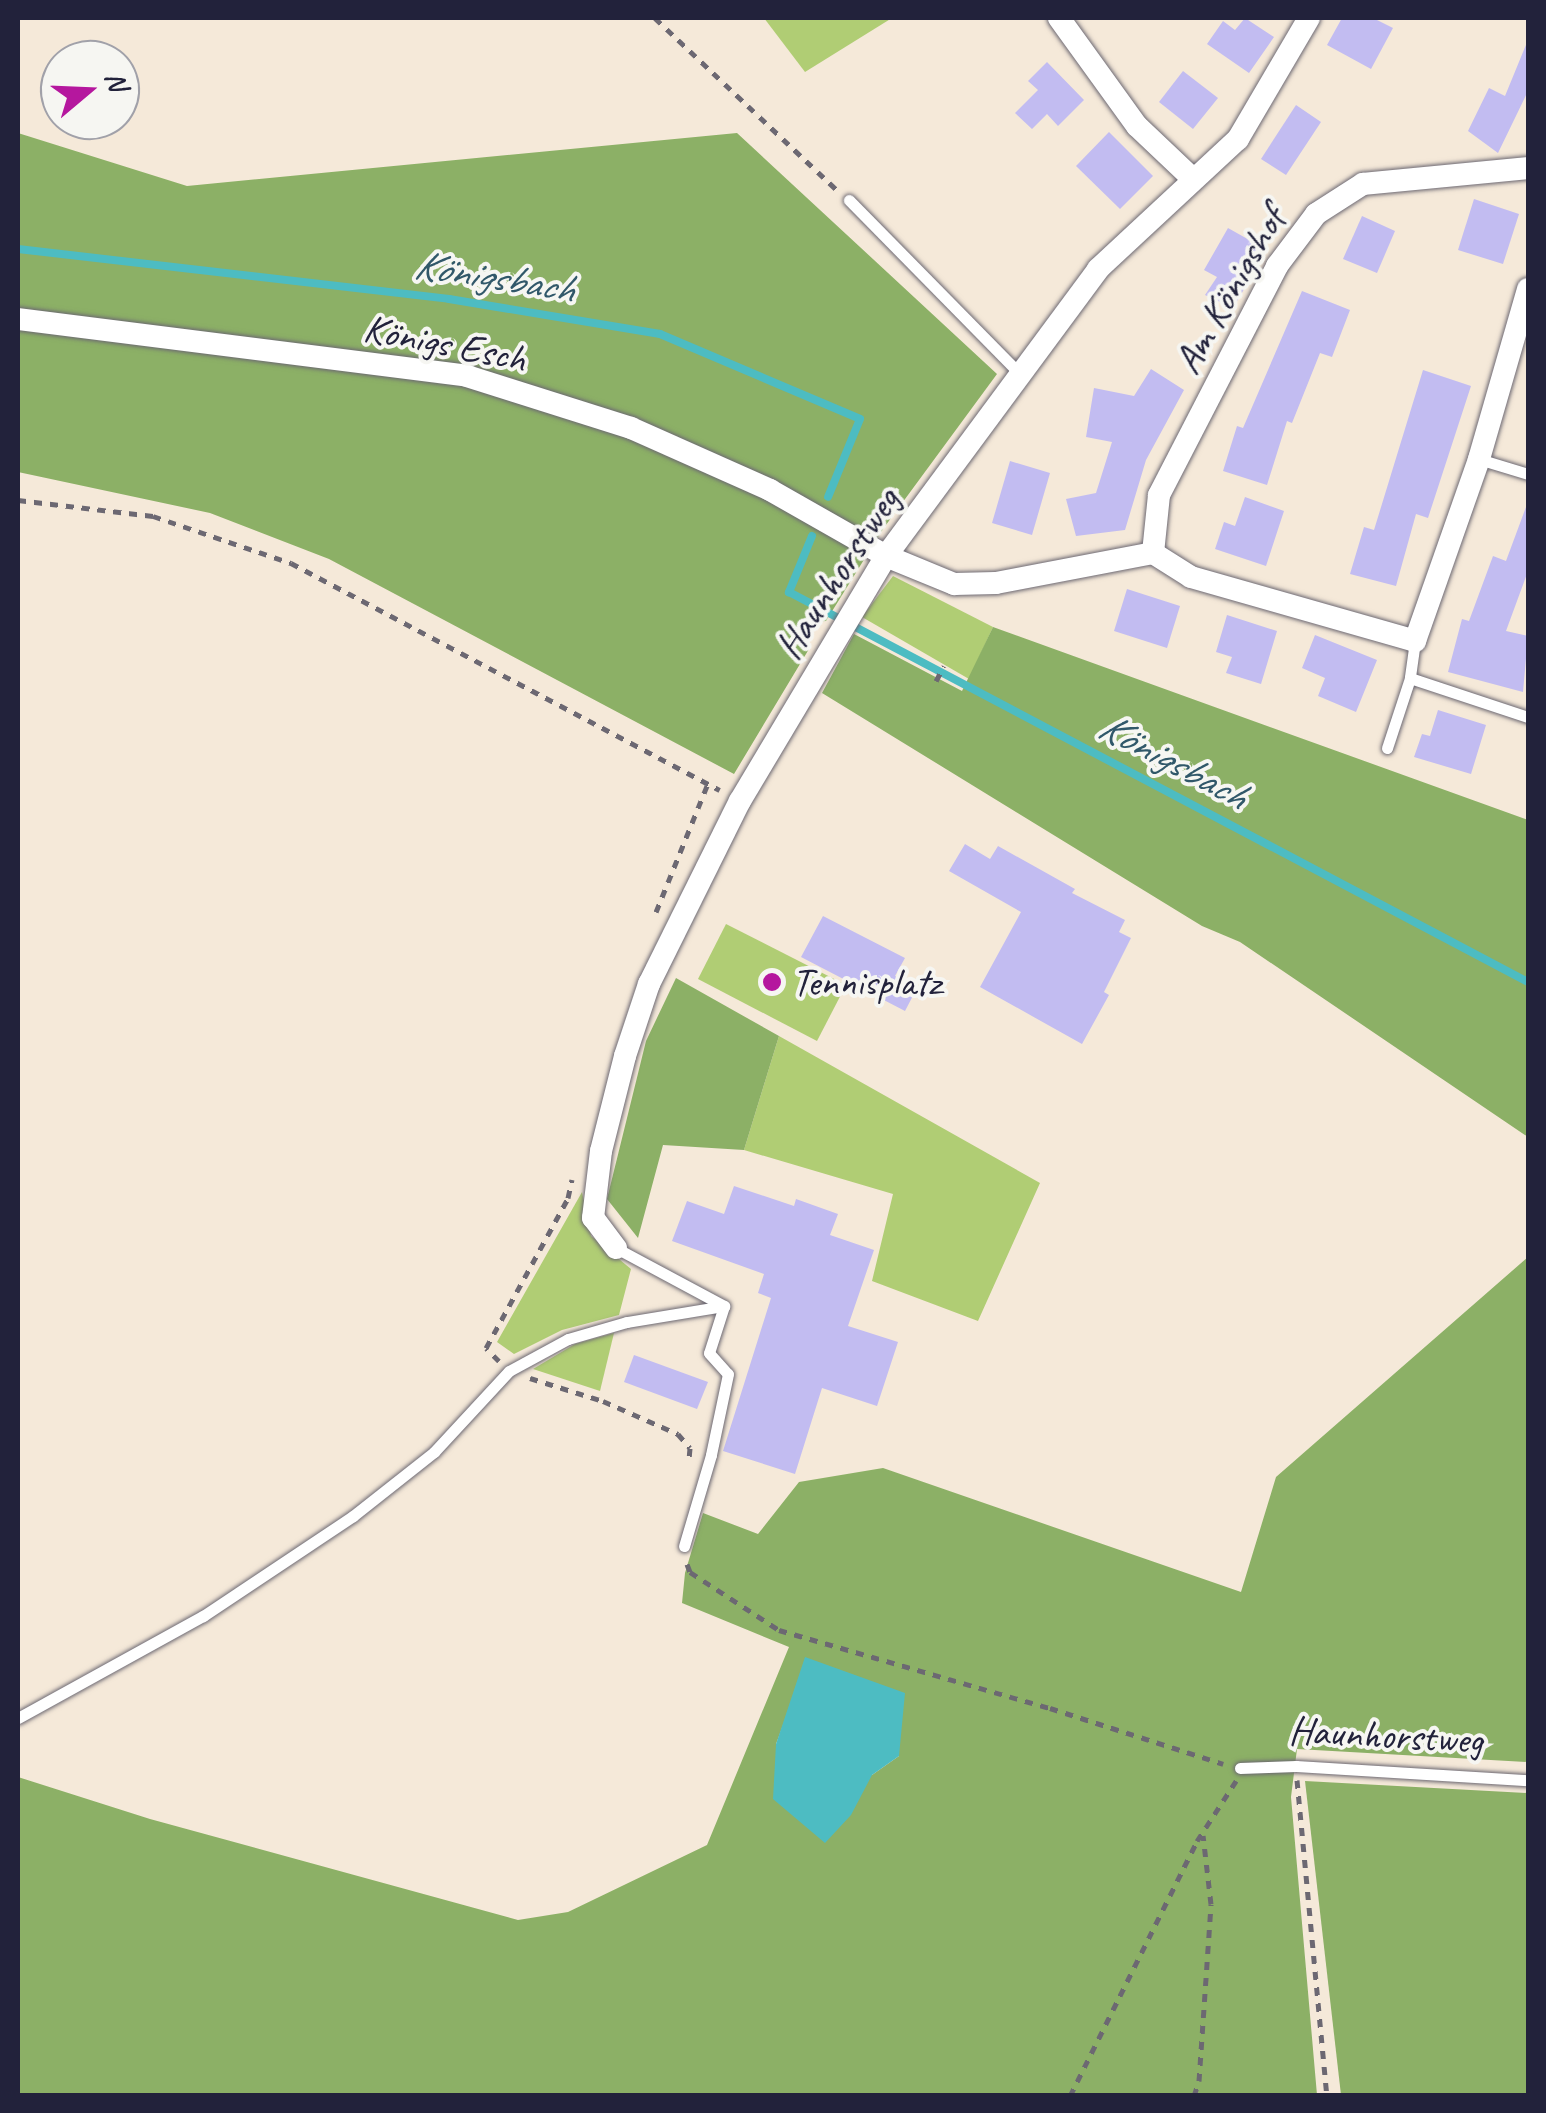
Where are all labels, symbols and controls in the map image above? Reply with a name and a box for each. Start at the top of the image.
north arrow [40,40,140,140]
text: N [98,67,136,95]
street label: Am Königshof [1162,198,1296,382]
water label: Königsbach [411,240,577,314]
street label: Königs Esch [360,304,530,382]
street label: Haunhorstweg [764,478,910,668]
water label: Königsbach [1090,701,1256,821]
place label: Tennisplatz [792,958,941,1006]
marker: Tennisplatz [761,971,783,993]
street label: Haunhorstweg [1288,1706,1484,1764]

